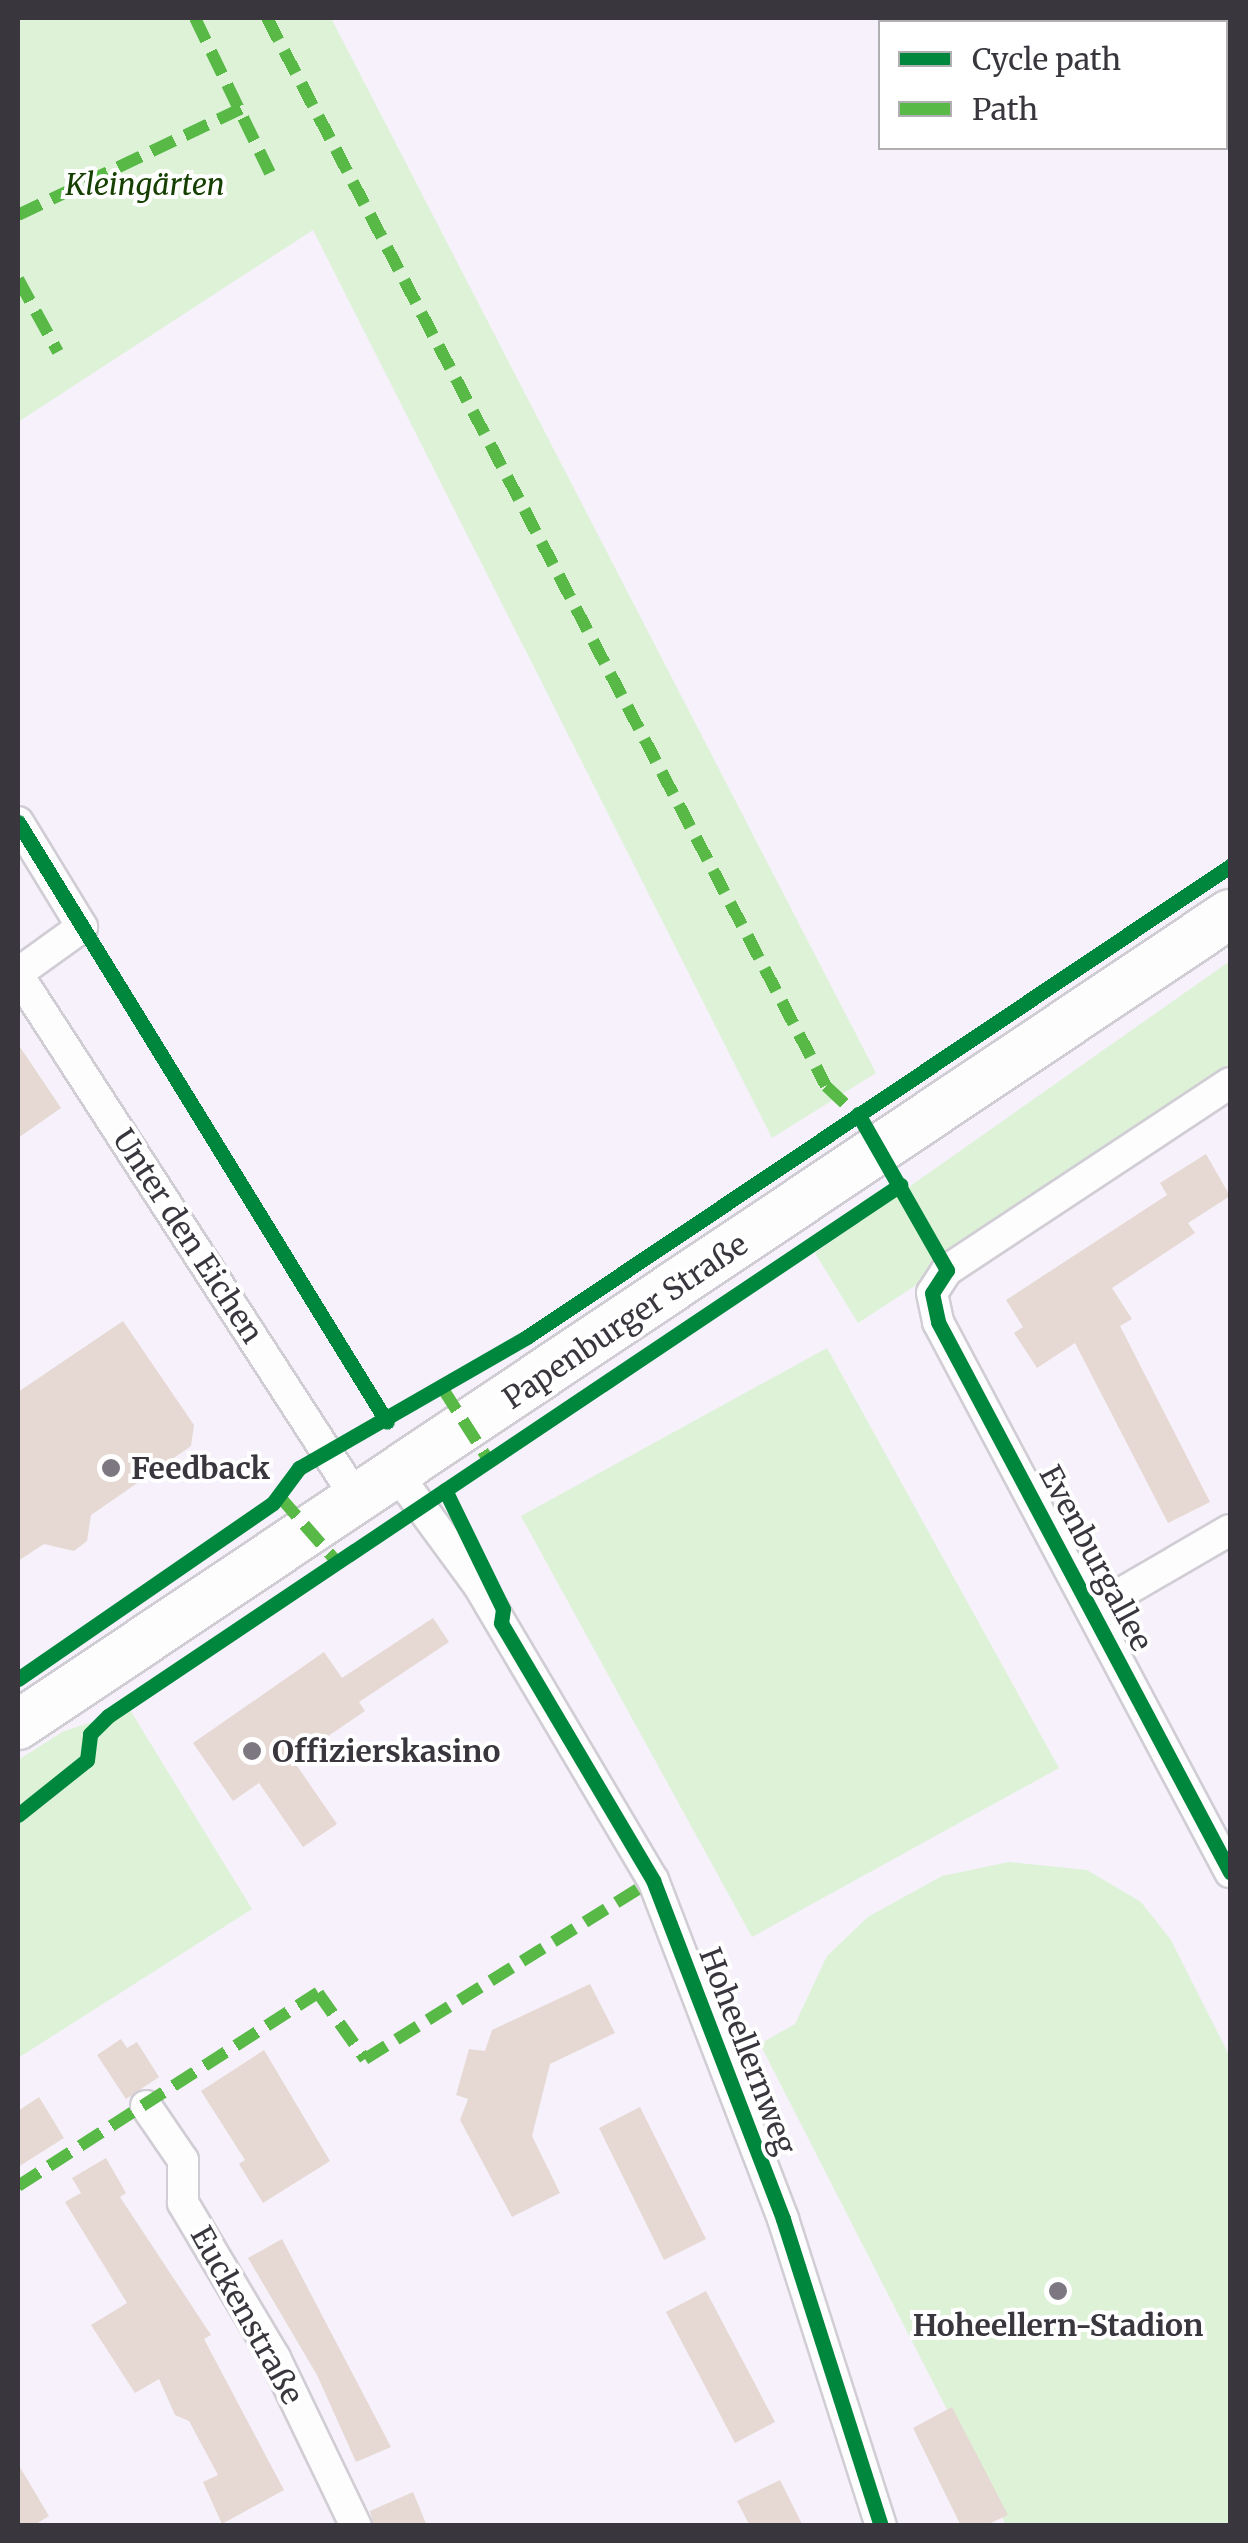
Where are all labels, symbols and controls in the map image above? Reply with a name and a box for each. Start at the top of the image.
legend [878,20,1228,150]
text: Cycle path [972,40,1121,78]
text: Path [972,90,1038,128]
park label: Kleingärten [65,166,225,202]
street label: Unter den Eichen [105,1122,271,1350]
street label: Papenburger Straße [496,1226,754,1416]
place label: Feedback [131,1450,270,1486]
marker: Feedback [100,1457,122,1479]
street label: Evenburgallee [1032,1459,1160,1657]
place label: Offizierskasino [272,1733,500,1769]
marker: Offizierskasino [241,1740,263,1762]
street label: Hoheellernweg [692,1943,804,2159]
street label: Euckenstraße [183,2220,311,2410]
marker: Hoheellern-Stadion [1047,2280,1069,2302]
place label: Hoheellern-Stadion [913,2307,1203,2343]

